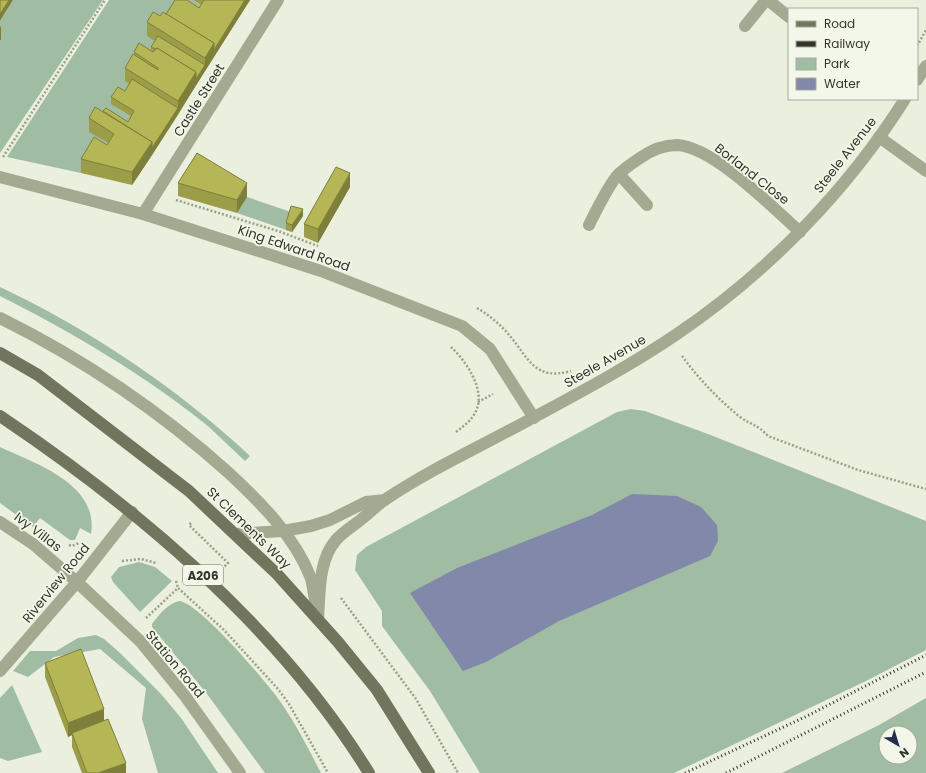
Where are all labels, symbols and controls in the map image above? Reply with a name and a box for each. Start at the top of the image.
legend [788,8,918,100]
text: Road [824,15,855,32]
text: Railway [824,35,870,52]
text: Park [824,55,851,72]
street label: Castle Street [169,59,229,140]
text: Water [824,75,861,92]
street label: Steele Avenue [809,113,881,197]
street label: Borland Close [711,139,793,209]
street label: King Edward Road [235,220,353,276]
street label: Steele Avenue [560,330,650,392]
street label: St Clements Way [203,483,296,574]
street label: Ivy Villas [10,508,66,556]
street label: Riverview Road [18,539,94,627]
road number: A206 [183,565,223,585]
street label: Station Road [141,626,209,702]
north arrow [878,725,918,765]
text: N [896,744,912,762]

